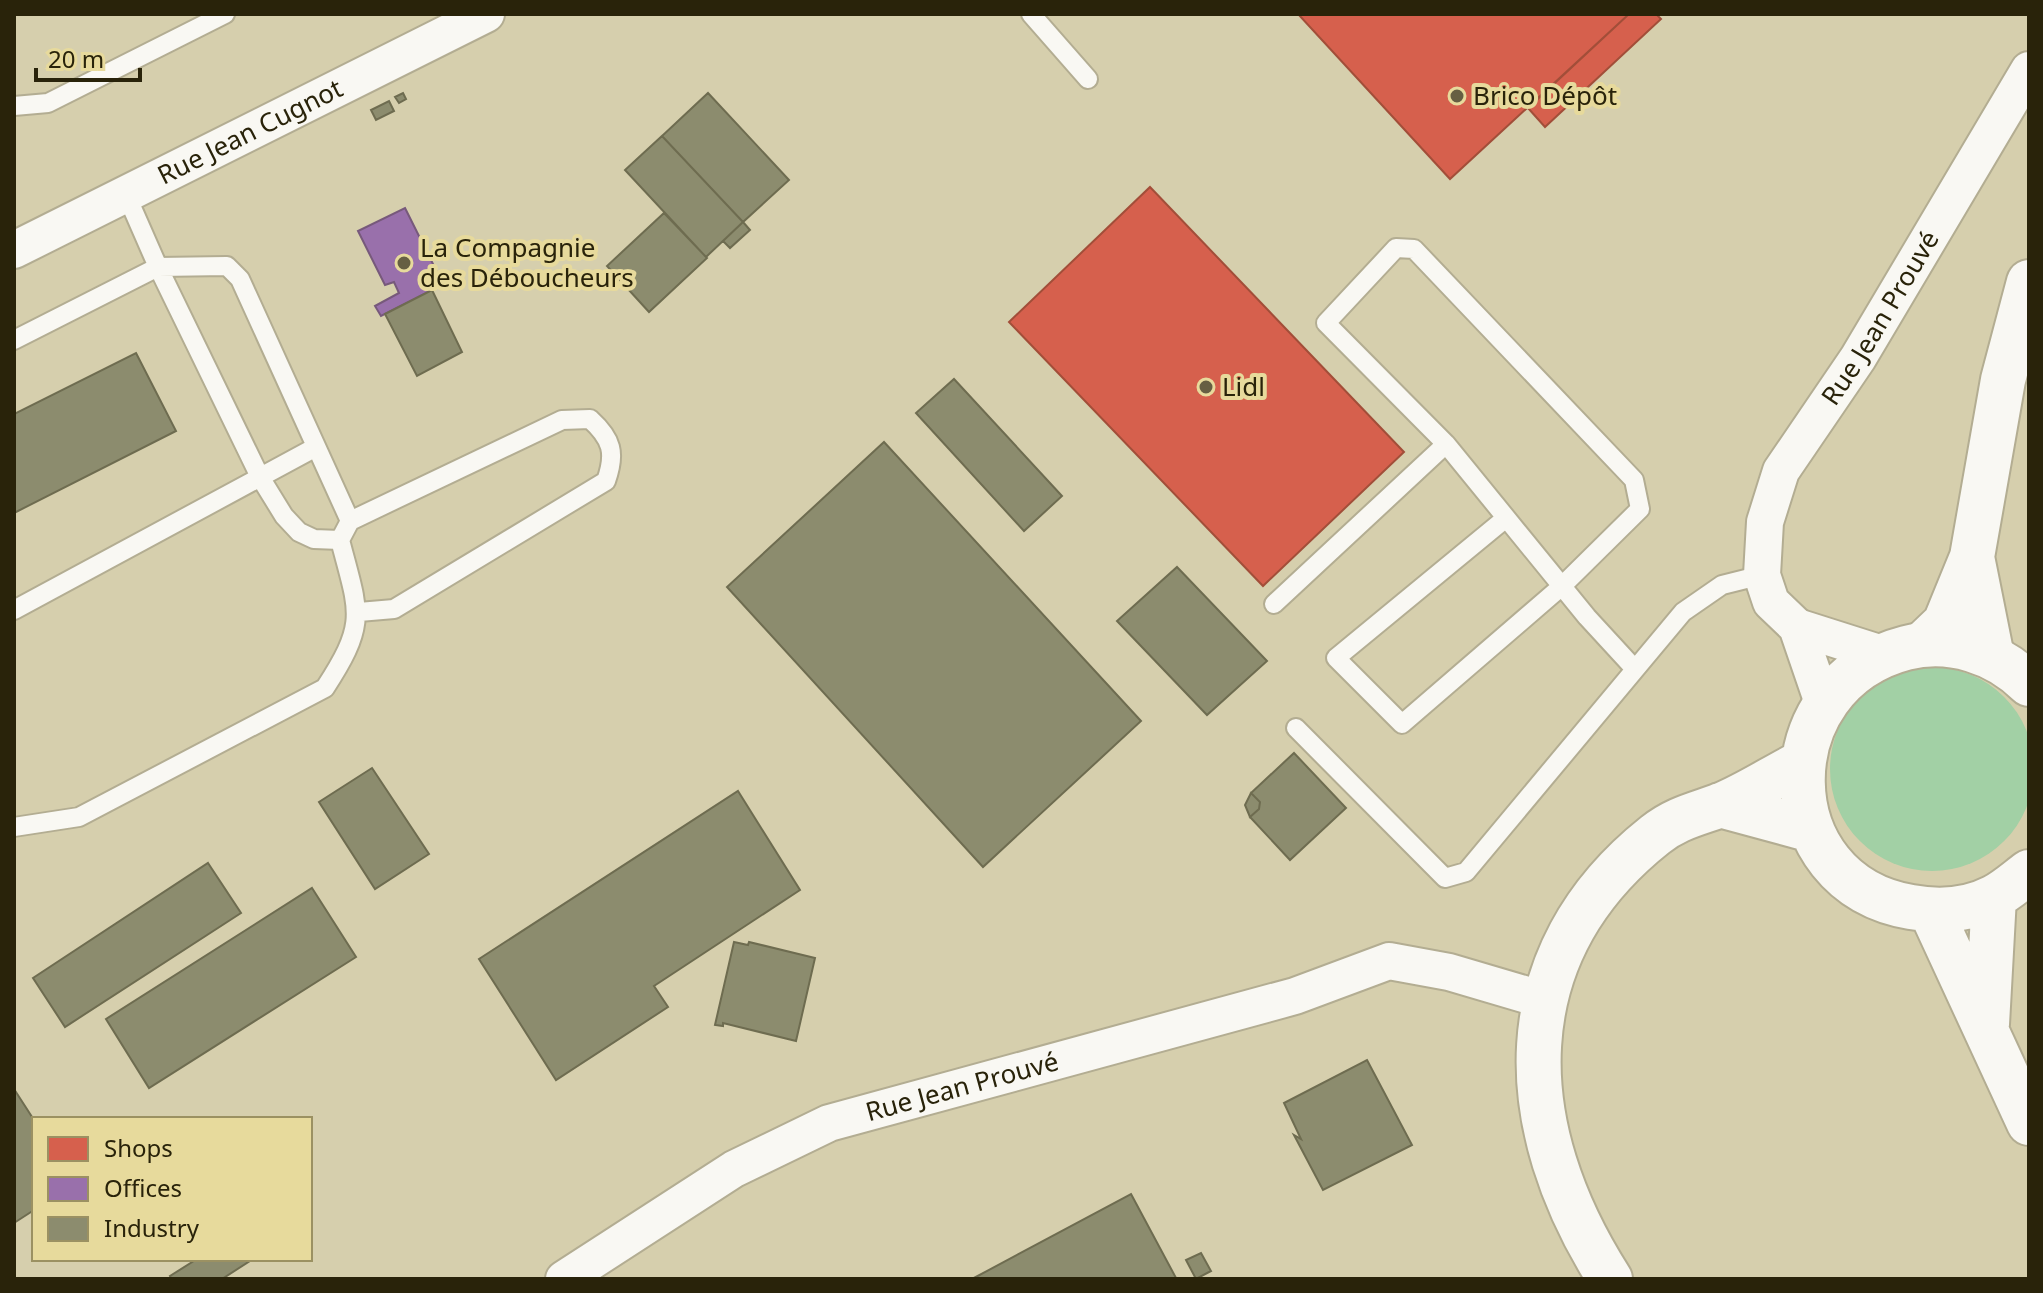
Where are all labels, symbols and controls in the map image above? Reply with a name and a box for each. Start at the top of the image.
scale bar [36,32,140,82]
text: 20 m [48,42,104,75]
street label: Rue Jean Cugnot [151,70,348,192]
place label: Brico Dépôt [1473,77,1617,113]
marker: Brico Dépôt [1448,87,1466,105]
street label: Rue Jean Prouvé [1812,223,1947,412]
place label: La Compagnie des Déboucheurs [420,229,634,295]
marker: La Compagnie des Déboucheurs [395,254,413,272]
place label: Lidl [1222,368,1265,404]
marker: Lidl [1197,378,1215,396]
street label: Rue Jean Prouvé [861,1042,1062,1129]
legend [32,1117,312,1261]
text: Shops [104,1131,173,1164]
text: Offices [104,1171,182,1204]
text: Industry [104,1211,200,1244]

